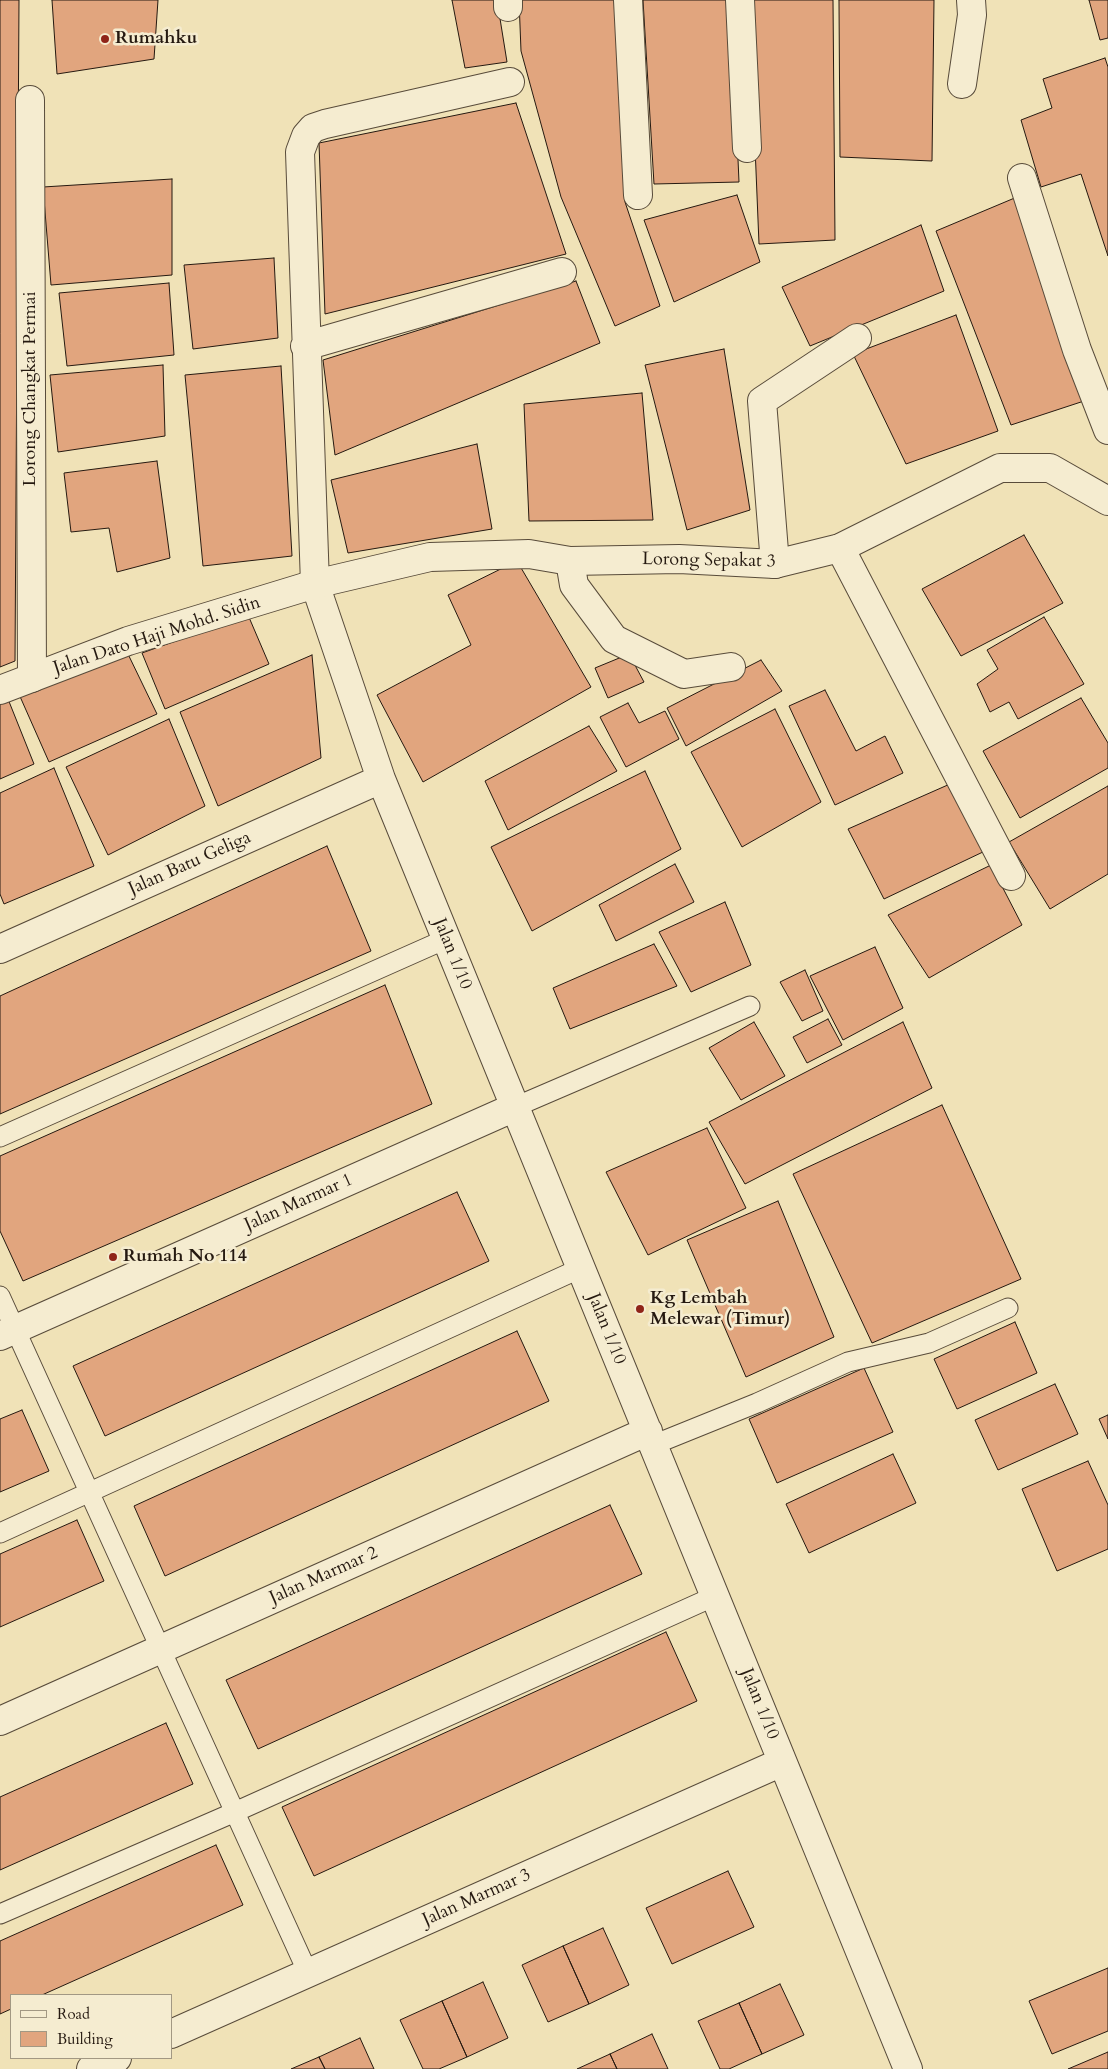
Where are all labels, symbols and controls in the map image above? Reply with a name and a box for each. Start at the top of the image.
place label: Rumahku [115,28,197,50]
marker: Rumahku [99,33,111,45]
street label: Lorong Changkat Permai [20,291,42,487]
street label: Lorong Sepakat 3 [642,549,776,573]
street label: Jalan Dato Haji Mohd. Sidin [51,592,263,680]
street label: Jalan Batu Geliga [125,827,255,901]
street label: Jalan 1/10 [428,915,476,993]
street label: Jalan Marmar 1 [242,1170,356,1236]
place label: Rumah No 114 [123,1246,247,1268]
marker: Rumah No 114 [107,1251,119,1263]
place label: Kg Lembah Melewar (Timur) [650,1288,790,1330]
street label: Jalan 1/10 [582,1290,630,1368]
marker: Kg Lembah Melewar (Timur) [634,1303,646,1315]
street label: Jalan Marmar 2 [267,1543,381,1609]
street label: Jalan 1/10 [735,1665,783,1743]
street label: Jalan Marmar 3 [420,1865,534,1931]
legend [10,1994,172,2059]
text: Road [57,2004,90,2024]
text: Building [57,2029,113,2049]

